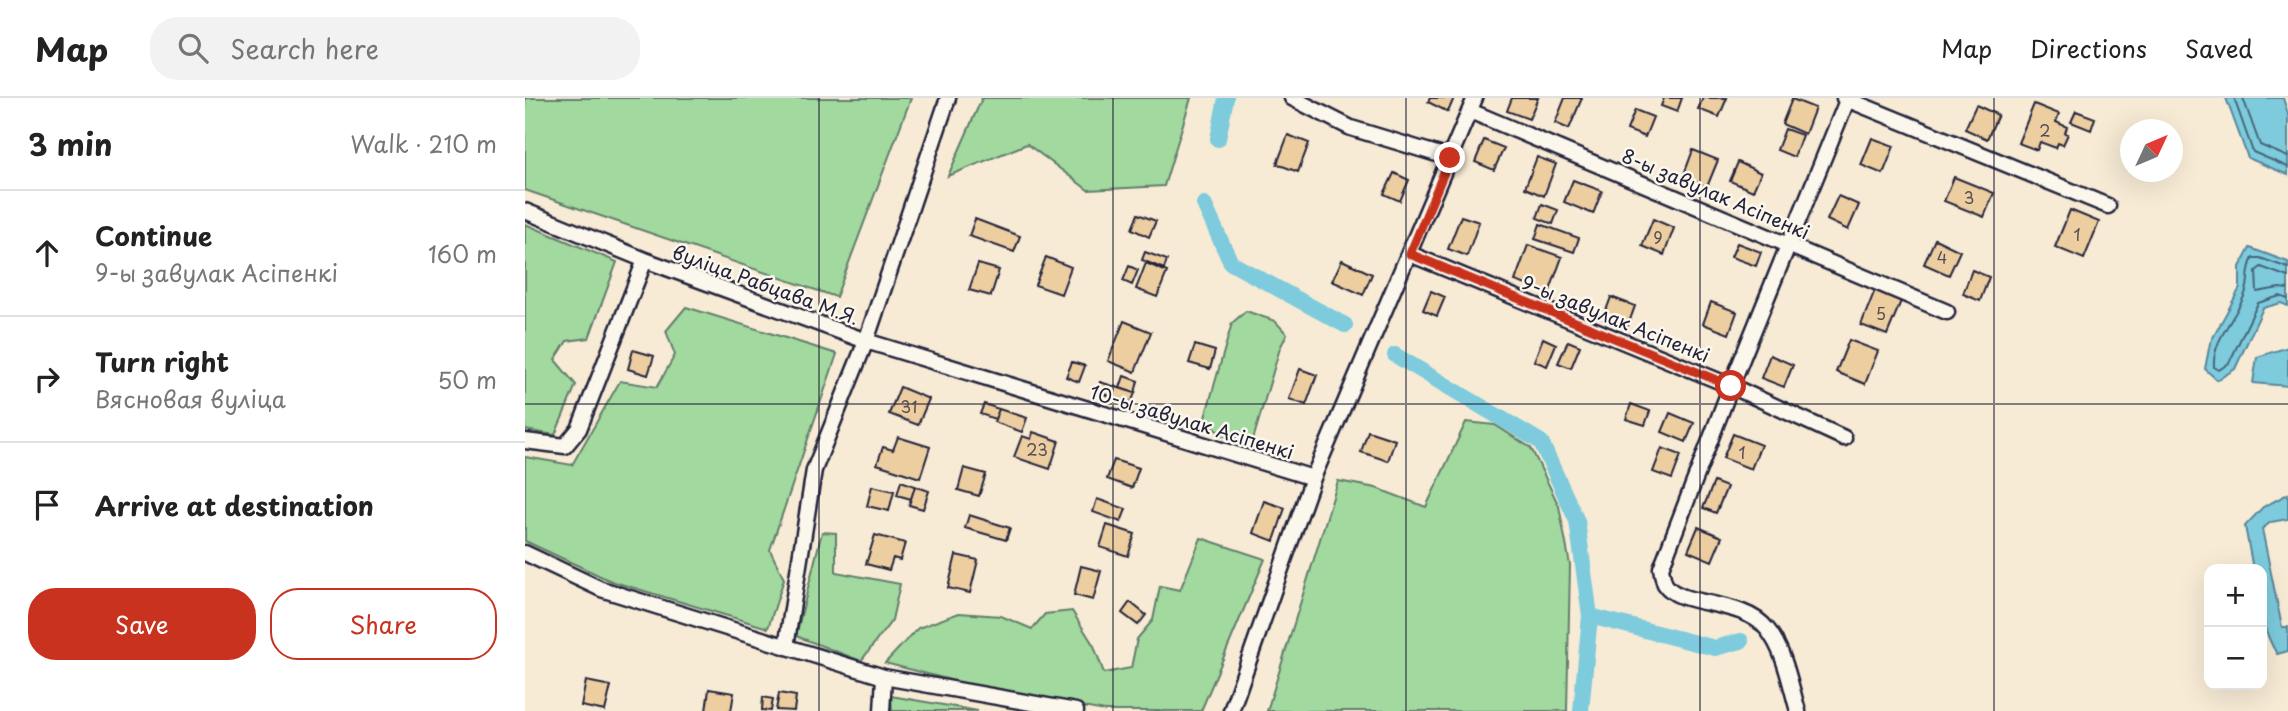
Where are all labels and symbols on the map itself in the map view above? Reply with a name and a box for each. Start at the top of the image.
house number: 2 [2039,118,2051,142]
north arrow [2120,119,2183,182]
street label: 8-ы завулак Асіпенкі [1618,141,1814,245]
route end [1434,142,1465,173]
house number: 3 [1964,185,1974,209]
house number: 1 [2073,222,2081,246]
house number: 9 [1653,225,1663,249]
street label: вуліца Рабцава М.Я. [669,237,863,331]
house number: 4 [1937,245,1947,269]
street label: 9-ы завулак Асіпенкі [1518,267,1714,369]
house number: 5 [1876,301,1886,325]
route start [1715,370,1746,401]
street label: 10-ы завулак Асіпенкі [1087,377,1297,465]
house number: 31 [901,394,917,418]
house number: 23 [1026,437,1048,461]
house number: 1 [1738,440,1746,464]

